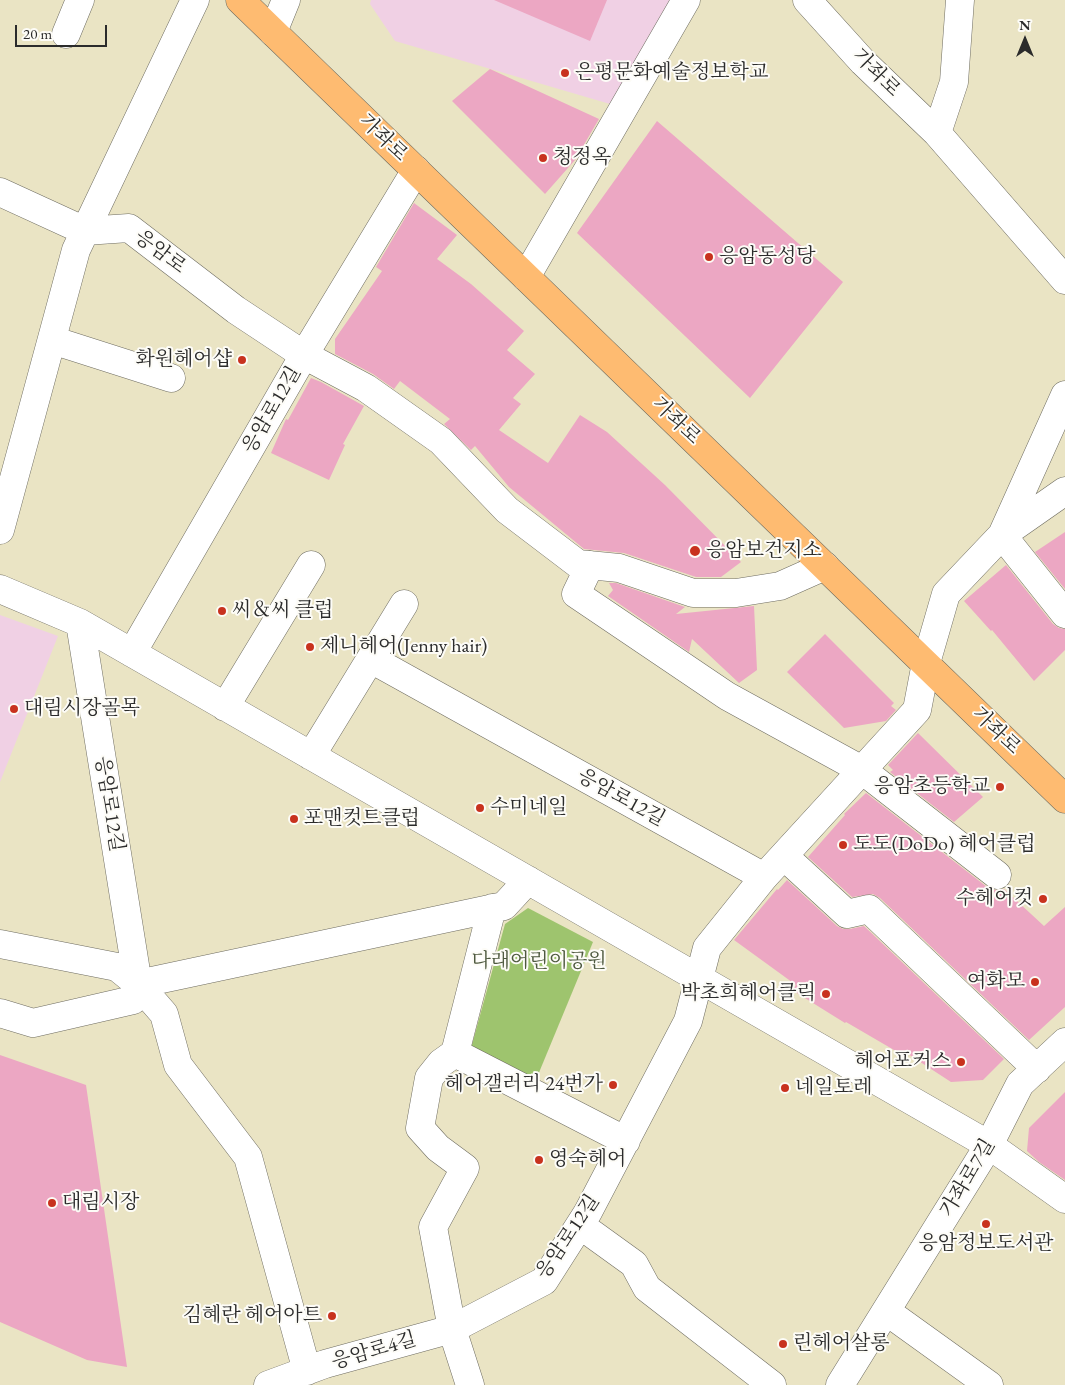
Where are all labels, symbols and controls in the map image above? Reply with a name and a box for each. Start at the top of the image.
scale bar [18,15,110,47]
north arrow [1000,15,1050,65]
text: N [1019,16,1031,34]
text: 20 m [23,24,52,43]
street label: 가좌로 [847,44,905,102]
place label: 은평문화예술정보학교 [575,61,768,85]
marker: 은평문화예술정보학교 [559,67,571,79]
street label: 가좌로 [354,109,412,167]
place label: 청정옥 [553,146,611,170]
marker: 청정옥 [537,152,549,164]
street label: 응암로 [130,225,190,279]
place label: 응암동성당 [719,245,816,269]
marker: 응암동성당 [703,251,715,263]
place label: 화원헤어샵 [135,348,232,372]
marker: 화원헤어샵 [236,354,248,366]
street label: 응암로12길 [237,362,307,458]
street label: 가좌로 [647,392,705,450]
place label: 응암보건지소 [706,539,822,563]
marker: 응암보건지소 [688,544,702,558]
place label: 씨＆씨 클럽 [232,599,333,623]
marker: 씨＆씨 클럽 [216,605,228,617]
place label: 제니헤어(Jenny hair) [320,635,487,659]
marker: 제니헤어(Jenny hair) [304,641,316,653]
place label: 대림시장골목 [24,697,140,721]
street label: 가좌로 [967,702,1025,760]
marker: 대림시장골목 [8,703,20,715]
street label: 응암로12길 [90,754,128,854]
street label: 응암로12길 [573,764,669,832]
place label: 응암초등학교 [874,775,990,799]
marker: 응암초등학교 [994,781,1006,793]
place label: 수미네일 [490,796,567,820]
marker: 수미네일 [474,802,486,814]
place label: 포맨컷트클럽 [304,807,420,831]
marker: 포맨컷트클럽 [288,813,300,825]
place label: 도도(DoDo) 헤어클럽 [853,833,1035,857]
marker: 도도(DoDo) 헤어클럽 [837,839,849,851]
place label: 수헤어컷 [956,887,1033,911]
marker: 수헤어컷 [1037,893,1049,905]
park label: 다래어린이공원 [471,950,607,974]
place label: 여화모 [967,970,1025,994]
marker: 여화모 [1029,976,1041,988]
place label: 박초희헤어클릭 [681,982,816,1006]
marker: 박초희헤어클릭 [820,988,832,1000]
place label: 헤어포커스 [854,1050,951,1074]
marker: 헤어포커스 [955,1056,967,1068]
place label: 헤어갤러리 24번가 [445,1073,603,1097]
place label: 네일토레 [795,1076,872,1100]
marker: 헤어갤러리 24번가 [607,1079,619,1091]
marker: 네일토레 [779,1082,791,1094]
street label: 가좌로7길 [935,1135,1001,1221]
place label: 영숙헤어 [549,1148,626,1172]
marker: 영숙헤어 [533,1154,545,1166]
street label: 응암로12길 [531,1190,605,1284]
place label: 대림시장 [62,1191,139,1215]
marker: 대림시장 [46,1197,58,1209]
marker: 응암정보도서관 [980,1218,992,1230]
place label: 응암정보도서관 [918,1232,1054,1256]
place label: 김혜란 헤어아트 [183,1304,322,1328]
marker: 김혜란 헤어아트 [326,1310,338,1322]
street label: 응암로4길 [329,1327,419,1375]
place label: 린헤어살롱 [793,1332,890,1356]
marker: 린헤어살롱 [777,1338,789,1350]

